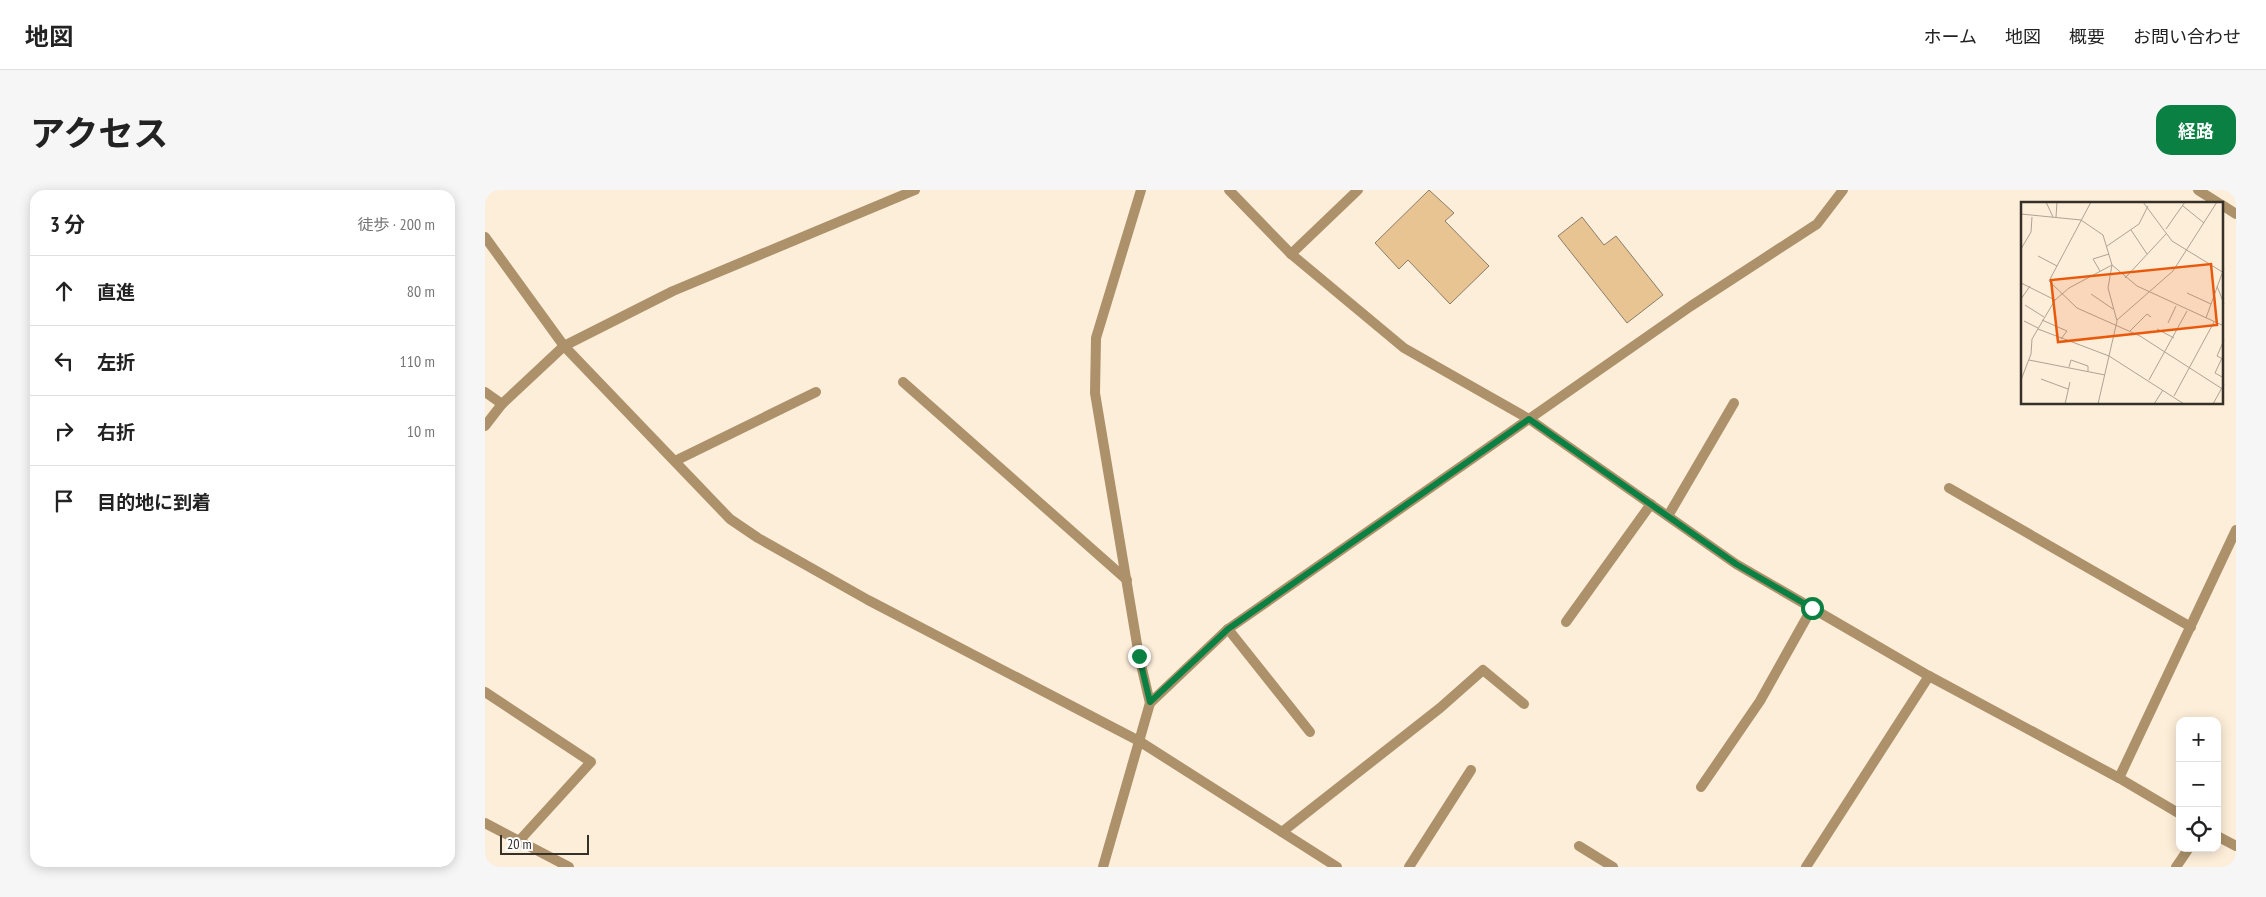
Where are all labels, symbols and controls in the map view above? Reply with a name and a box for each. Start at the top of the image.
text: 地図 [25,21,73,52]
text: ホーム [1924,25,1977,48]
text: 地図 [2005,25,2041,48]
text: 概要 [2069,25,2105,48]
text: お問い合わせ [2133,25,2241,48]
button: 経路 [2156,105,2236,155]
text: アクセス [30,110,168,156]
inset map [2021,202,2223,405]
text: 3 分 [50,211,85,238]
text: 徒歩 · 200 m [357,214,435,234]
icon: ahead [50,277,78,305]
text: 直進 [97,280,135,304]
text: 80 m [407,281,435,301]
icon: left [50,347,78,375]
text: 左折 [97,350,135,374]
text: 110 m [400,351,435,371]
icon: right [50,417,78,445]
text: 右折 [97,420,135,444]
text: 10 m [407,421,435,441]
icon: arrive [50,487,78,515]
text: 目的地に到着 [97,490,211,514]
route start [1801,597,1824,620]
route end [1128,645,1151,668]
map controls [2176,717,2221,852]
button: + [2176,717,2221,762]
button: − [2176,762,2221,807]
button: locate [2176,807,2221,852]
scale bar [500,832,589,855]
text: 20 m [507,835,532,853]

